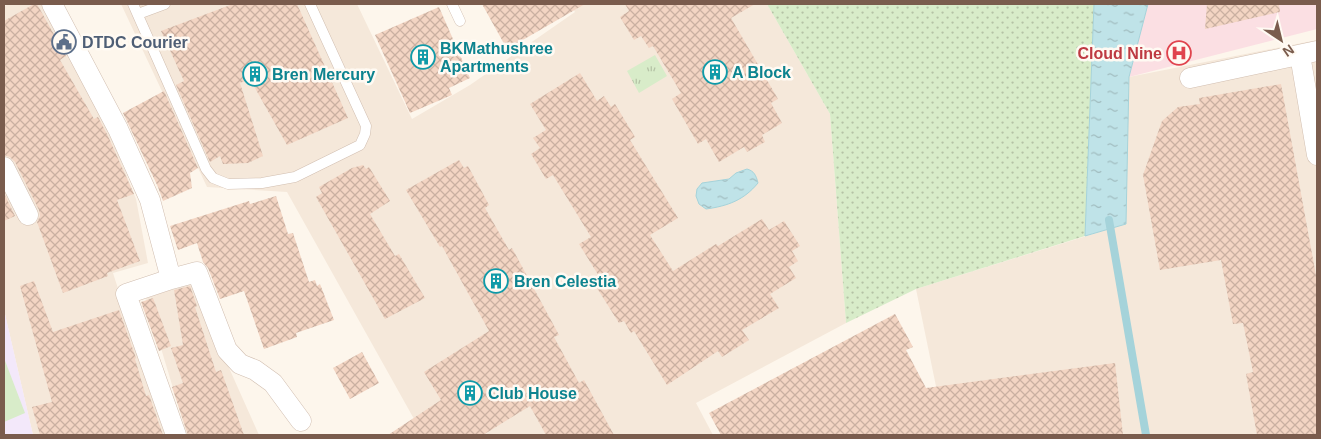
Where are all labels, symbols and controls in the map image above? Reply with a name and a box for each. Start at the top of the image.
north arrow [1256,15,1306,65]
public building icon: DTDC Courier [51,29,77,55]
place label: DTDC Courier [82,34,188,51]
place label: BKMathushree Apartments [440,40,553,75]
hospital icon: Cloud Nine [1166,40,1192,66]
text: N [1280,41,1297,60]
building icon: BKMathushree Apartments [410,44,436,70]
place label: Cloud Nine [1078,45,1162,62]
building icon: A Block [702,59,728,85]
building icon: Bren Mercury [242,61,268,87]
place label: A Block [732,64,791,81]
place label: Bren Mercury [272,66,375,83]
building icon: Bren Celestia [483,268,509,294]
place label: Bren Celestia [514,273,616,290]
building icon: Club House [457,380,483,406]
place label: Club House [488,385,577,402]

